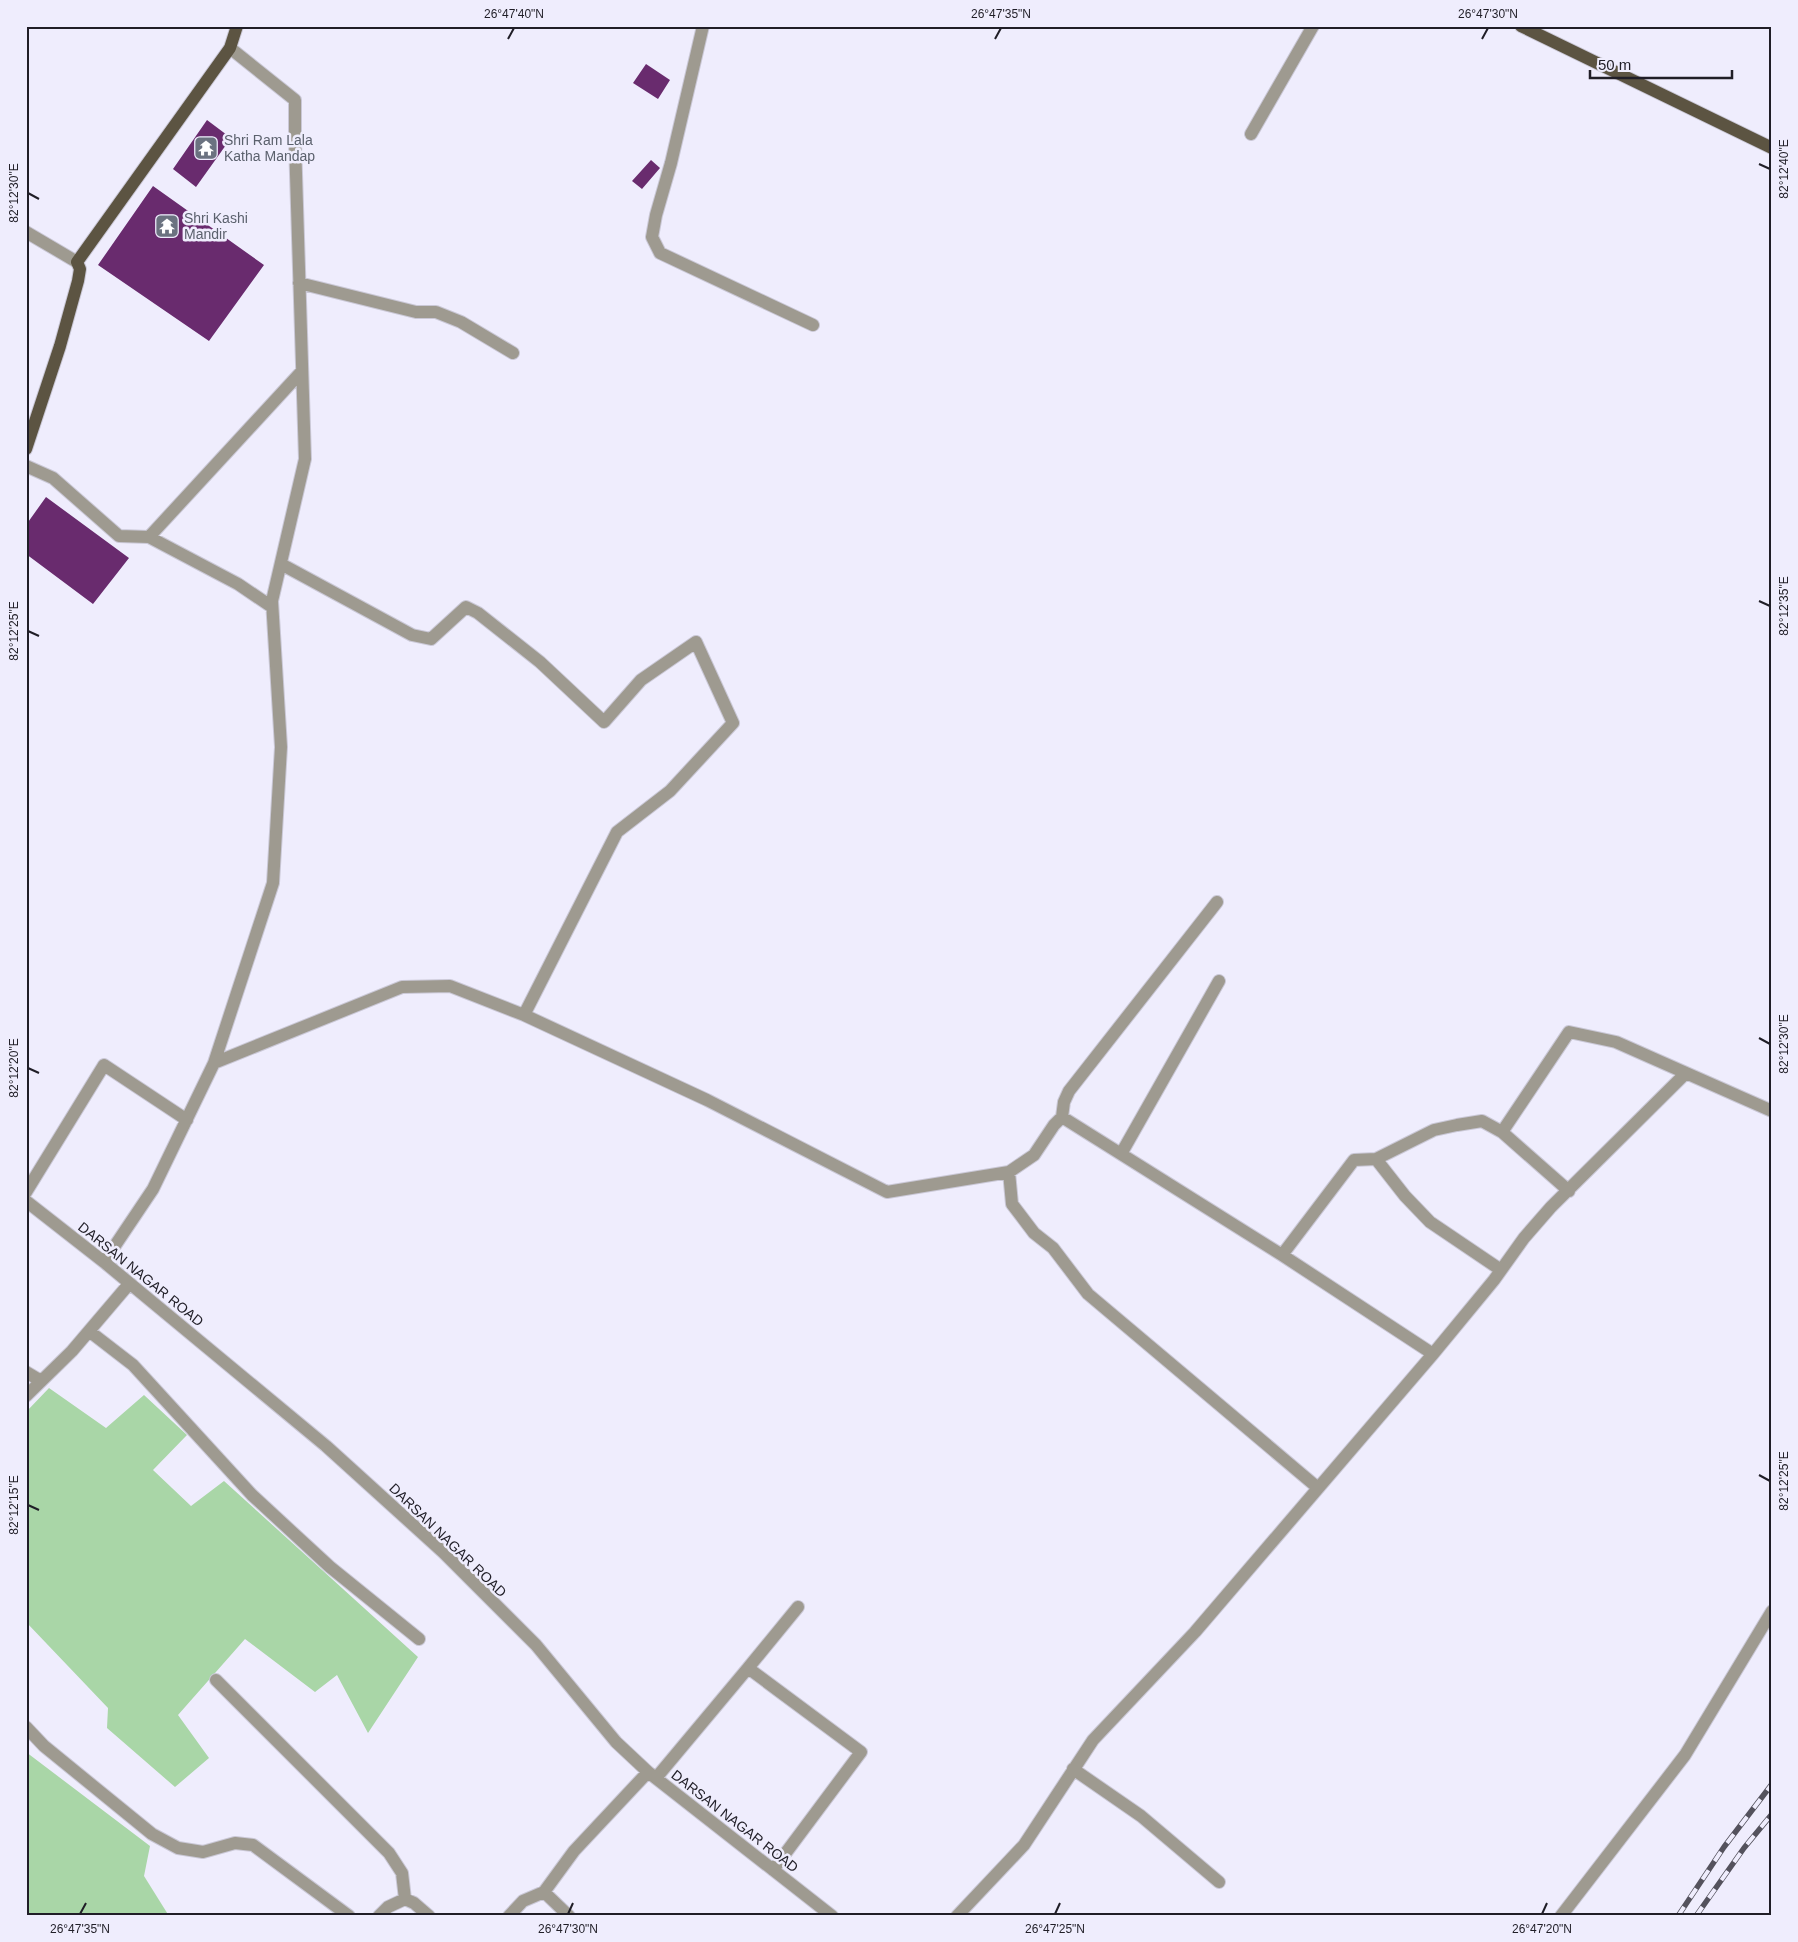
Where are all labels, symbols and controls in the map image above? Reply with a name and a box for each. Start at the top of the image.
text: 26°47'40"N [484,7,544,21]
text: 26°47'35"N [971,7,1031,21]
text: 26°47'30"N [1458,7,1518,21]
scale bar [1590,48,1733,80]
text: 50 m [1598,56,1631,73]
place label: Shri Ram Lala Katha Mandap [224,132,315,164]
temple icon: Shri Ram Lala Katha Mandap [193,135,219,161]
text: 82°12'40"E [1777,139,1791,199]
text: 82°12'30"E [7,163,21,223]
place label: Shri Kashi Mandir [184,210,248,242]
temple icon: Shri Kashi Mandir [154,213,180,239]
text: 82°12'35"E [1777,576,1791,636]
text: 82°12'25"E [7,601,21,661]
text: 82°12'30"E [1777,1014,1791,1074]
text: 82°12'20"E [7,1038,21,1098]
street label: DARSAN NAGAR ROAD [75,1219,207,1329]
text: 82°12'25"E [1777,1451,1791,1511]
text: 82°12'15"E [7,1475,21,1535]
street label: DARSAN NAGAR ROAD [386,1480,510,1600]
street label: DARSAN NAGAR ROAD [668,1767,802,1875]
text: 26°47'35"N [50,1922,110,1936]
text: 26°47'30"N [538,1922,598,1936]
text: 26°47'25"N [1025,1922,1085,1936]
text: 26°47'20"N [1512,1922,1572,1936]

